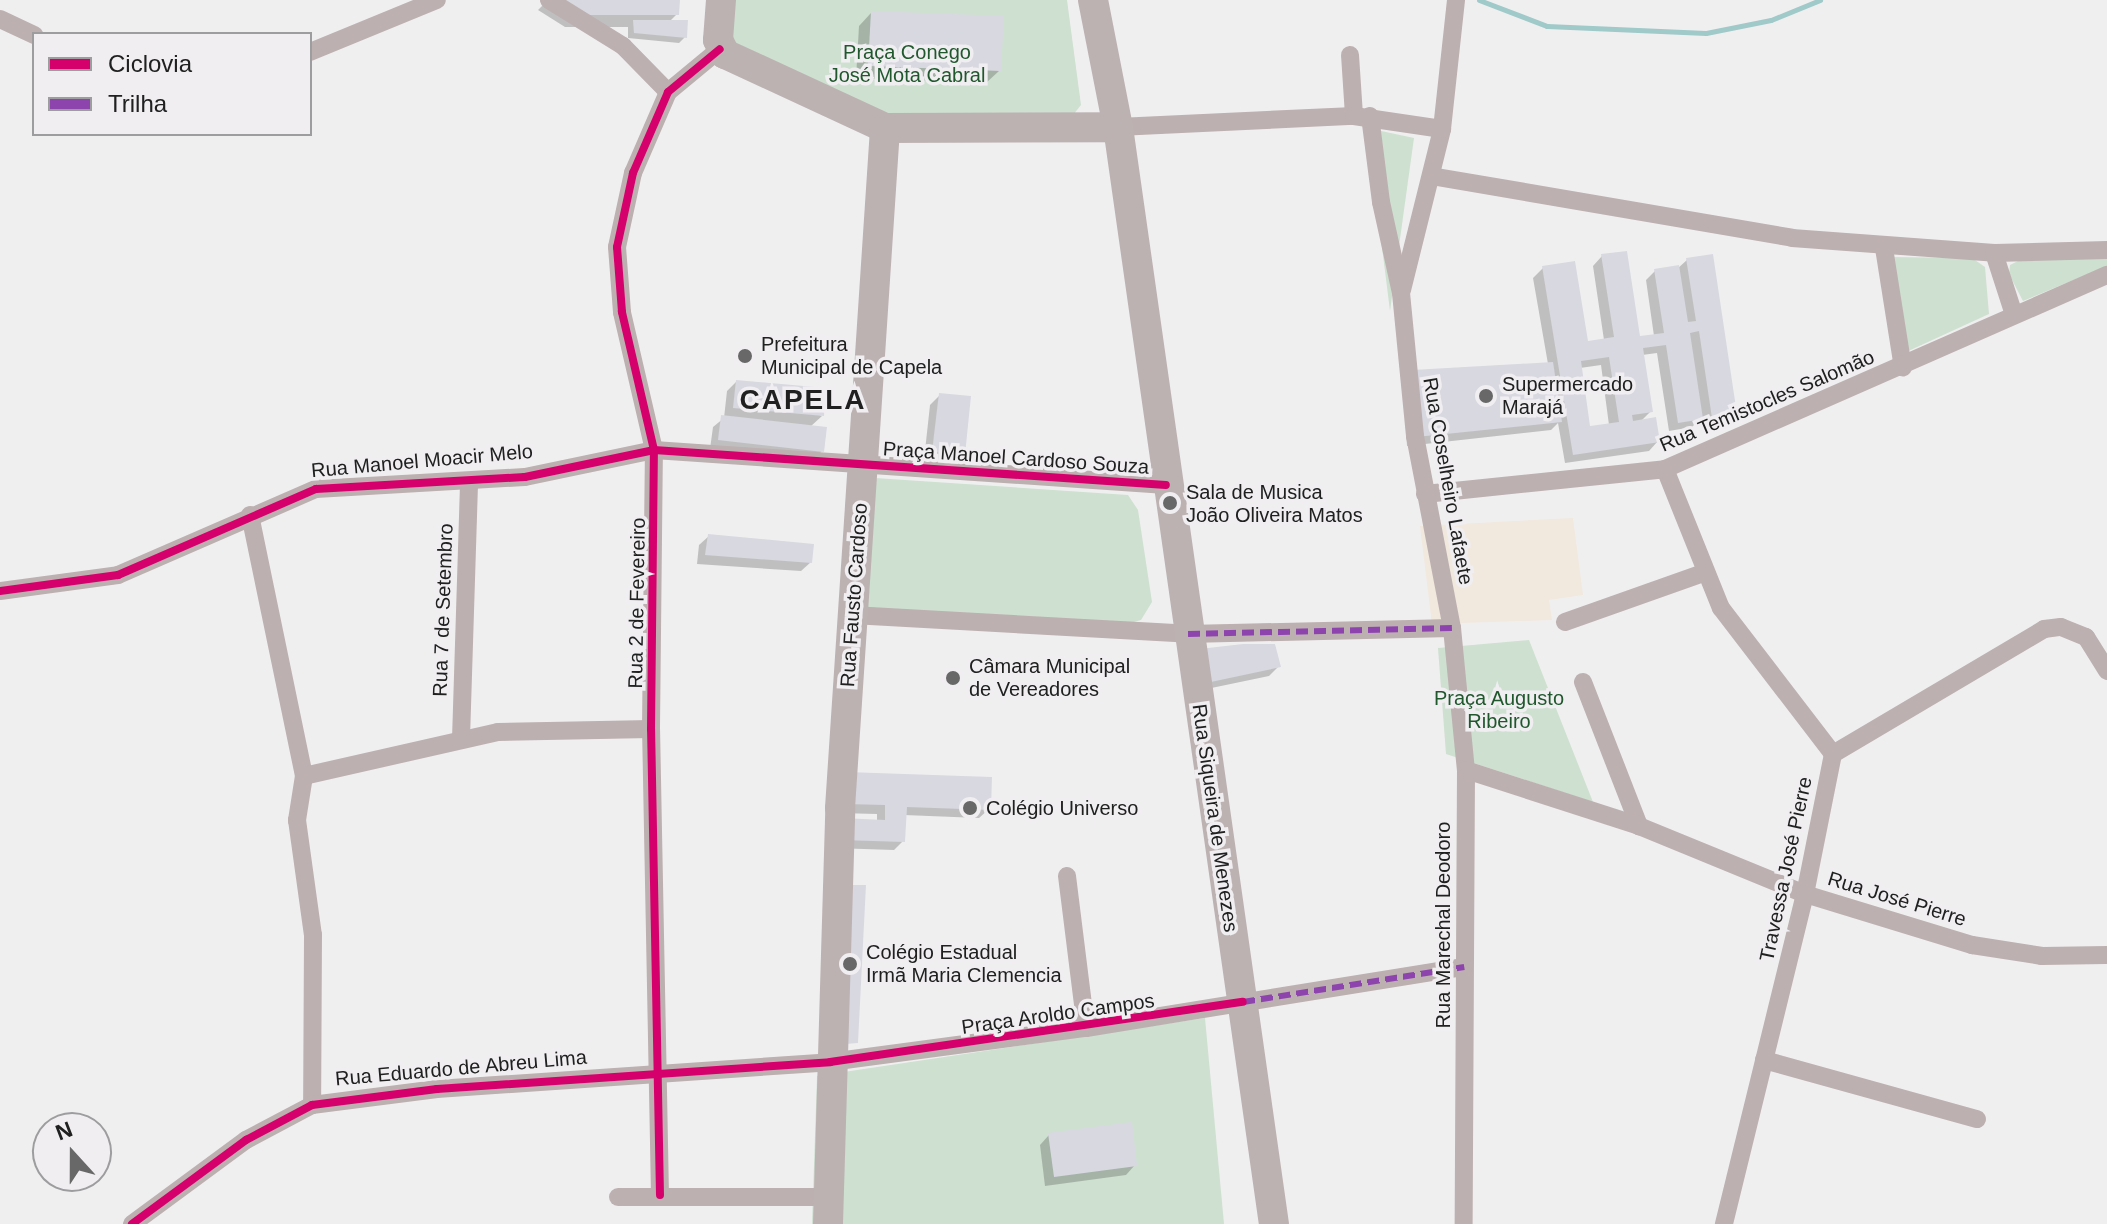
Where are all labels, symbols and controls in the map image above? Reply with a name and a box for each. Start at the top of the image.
legend [32,32,312,136]
park label: Praça Conego José Mota Cabral [829,41,985,88]
text: Ciclovia [108,50,192,77]
text: Trilha [108,90,167,117]
place label: Prefeitura Municipal de Capela [761,332,942,379]
street label: Rua Temistocles Salomão [1656,345,1878,457]
marker: Prefeitura Municipal de Capela [736,347,754,365]
place label: Supermercado Marajá [1502,372,1633,419]
street label: Rua Coselheiro Lafaete [1418,375,1478,587]
district label: CAPELA [739,383,867,417]
marker: Supermercado Marajá [1477,387,1495,405]
street label: Praça Manoel Cardoso Souza [882,437,1150,479]
street label: Rua Manoel Moacir Melo [310,439,534,483]
place label: Sala de Musica João Oliveira Matos [1186,480,1363,527]
marker: Sala de Musica João Oliveira Matos [1161,494,1179,512]
street label: Rua Fausto Cardoso [836,502,872,688]
street label: Rua 2 de Fevereiro [624,517,650,689]
street label: Rua 7 de Setembro [428,523,458,697]
place label: Câmara Municipal de Vereadores [969,654,1130,701]
marker: Câmara Municipal de Vereadores [944,669,962,687]
park label: Praça Augusto Ribeiro [1433,686,1565,733]
street label: Rua Siqueira de Menezes [1187,702,1243,934]
street label: Travessa José Pierre [1755,774,1817,964]
place label: Colégio Universo [986,796,1138,820]
marker: Colégio Universo [961,799,979,817]
street label: Rua Marechal Deodoro [1431,822,1455,1028]
street label: Rua José Pierre [1825,867,1969,931]
place label: Colégio Estadual Irmã Maria Clemencia [866,940,1062,987]
marker: Colégio Estadual Irmã Maria Clemencia [841,955,859,973]
street label: Praça Aroldo Campos [959,989,1157,1039]
street label: Rua Eduardo de Abreu Lima [334,1045,588,1091]
north arrow [32,1112,112,1192]
text: N [52,1116,76,1146]

